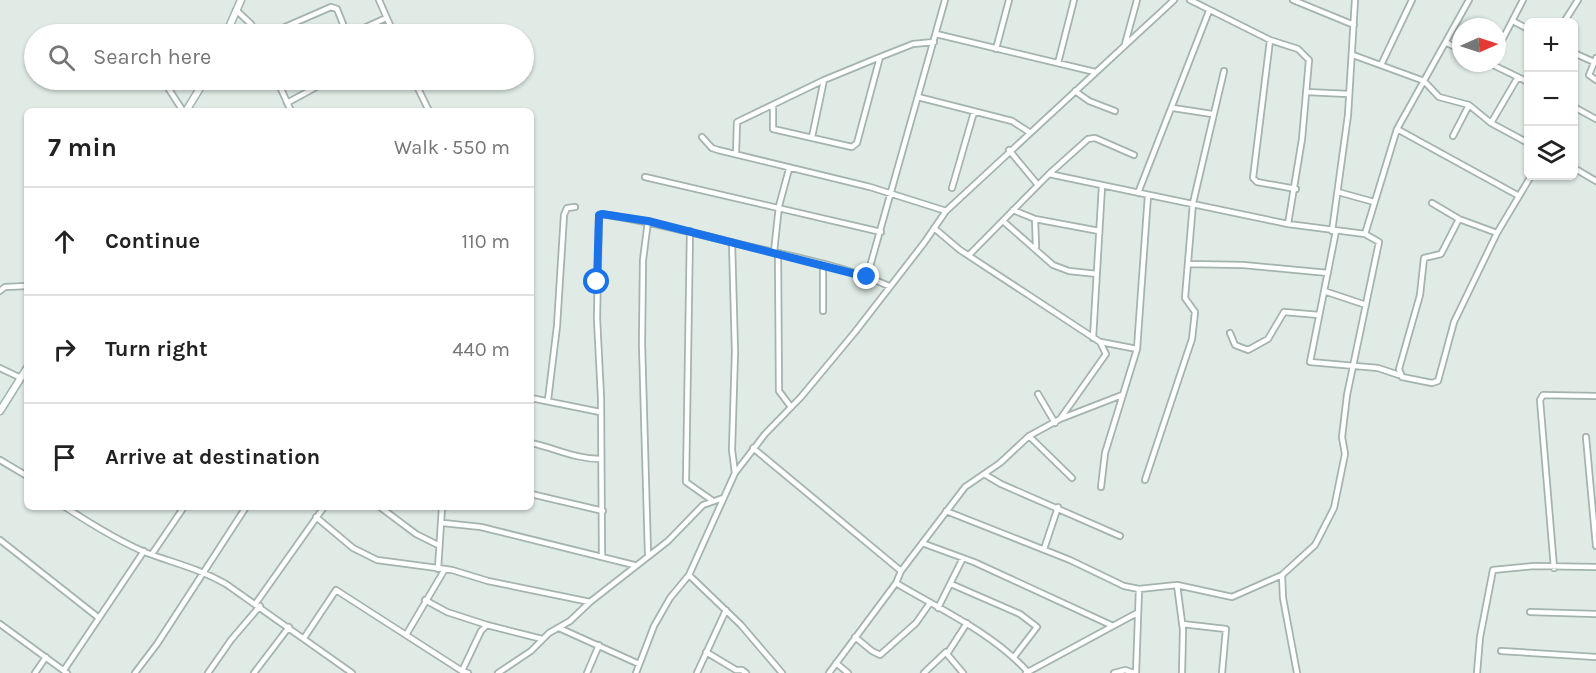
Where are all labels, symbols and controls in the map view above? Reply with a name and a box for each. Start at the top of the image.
north arrow [1452,18,1506,72]
map controls [1524,18,1578,180]
button: + [1524,18,1578,72]
search box [24,24,534,90]
icon: search [45,41,78,74]
text: Search here [93,44,211,70]
button: − [1524,72,1578,126]
button: layers [1524,126,1578,180]
text: 7 min [48,132,117,163]
text: Walk · 550 m [394,136,510,159]
icon: ahead [48,225,81,258]
text: Continue [105,228,200,254]
text: 110 m [461,230,510,253]
route end [853,263,879,289]
route start [583,268,609,294]
icon: right [48,333,81,366]
text: Turn right [105,336,208,362]
text: 440 m [452,338,510,361]
icon: arrive [48,441,81,474]
text: Arrive at destination [105,444,320,470]

